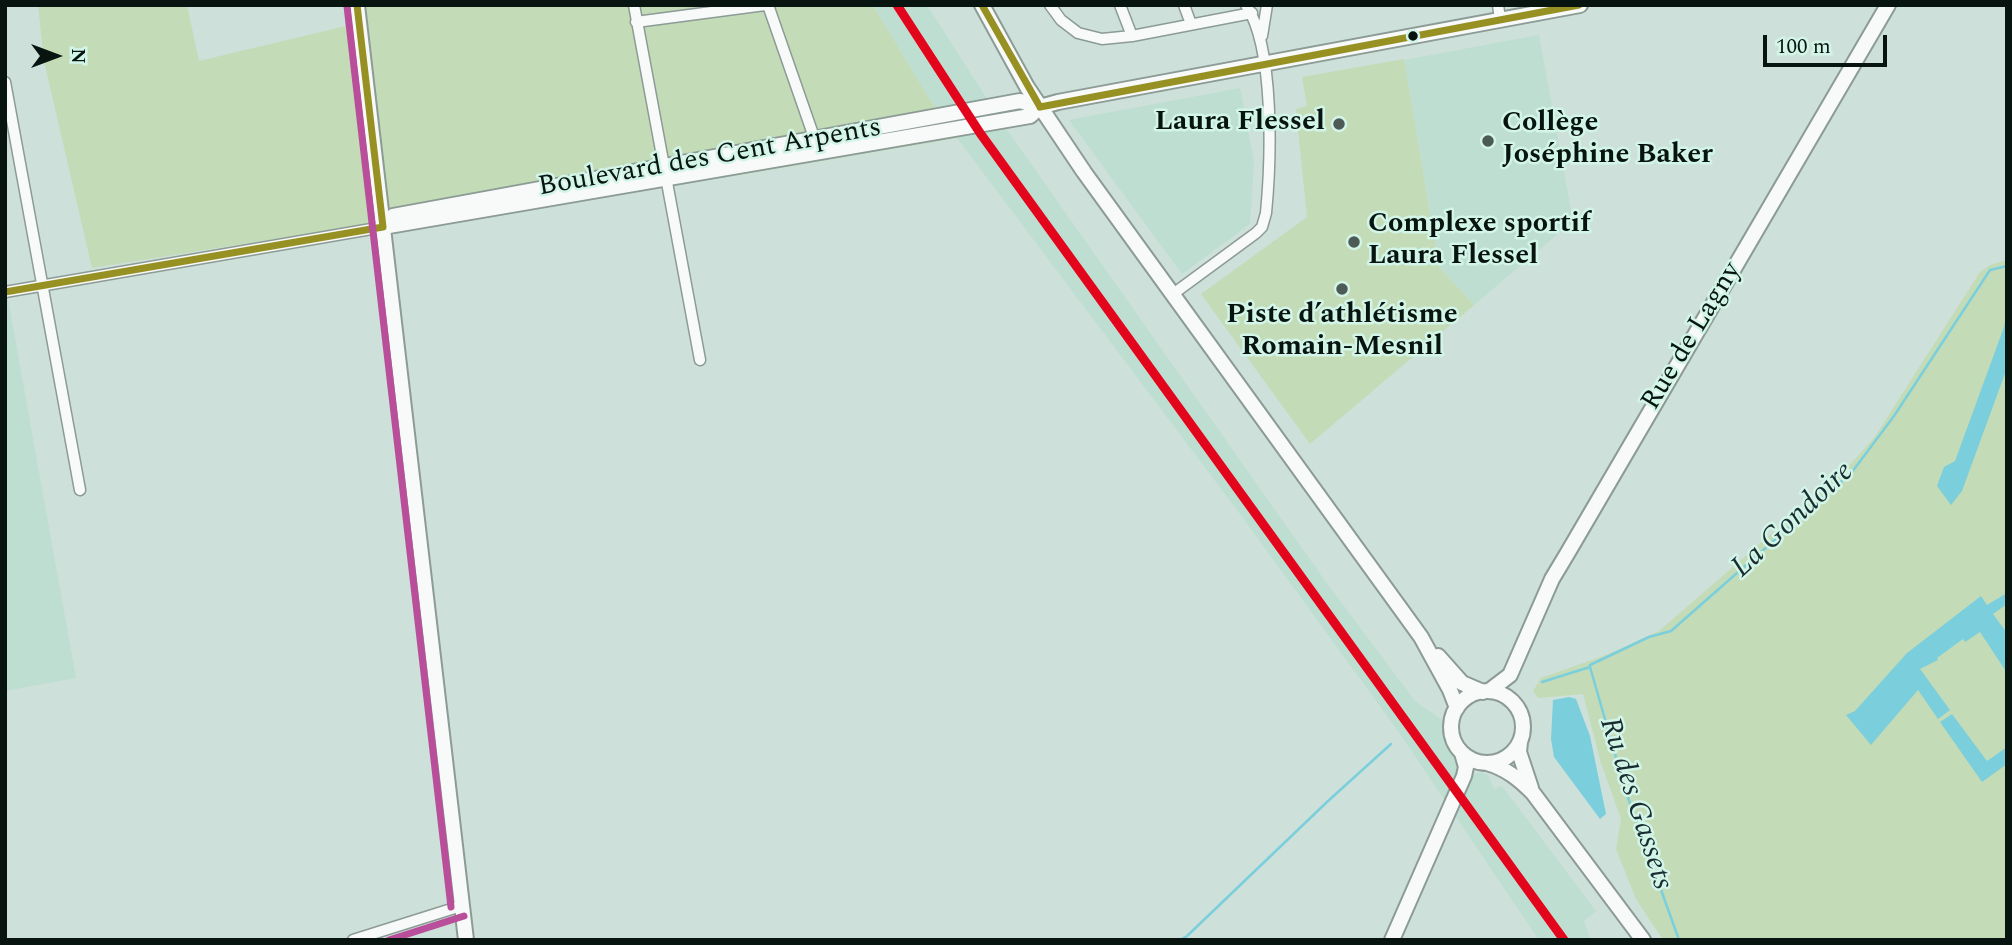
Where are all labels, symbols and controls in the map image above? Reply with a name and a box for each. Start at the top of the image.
north arrow [21,21,91,91]
scale bar [1767,21,1891,65]
unlabelled marker [1406,29,1420,43]
text: 100 m [1776,31,1831,63]
text: N [63,48,92,64]
place label: Laura Flessel [1155,107,1325,141]
place label: Collège Joséphine Baker [1502,108,1713,174]
street label: Boulevard des Cent Arpents [536,112,884,206]
marker: Laura Flessel [1331,116,1347,132]
marker: Collège Joséphine Baker [1480,133,1496,149]
place label: Complexe sportif Laura Flessel [1368,209,1591,275]
marker: Complexe sportif Laura Flessel [1346,234,1362,250]
street label: Rue de Lagny [1636,257,1750,417]
marker: Piste d’athlétisme Romain-Mesnil [1334,281,1350,297]
place label: Piste d’athlétisme Romain-Mesnil [1226,300,1458,366]
water label: La Gondoire [1725,455,1863,587]
water label: Ru des Gassets [1589,713,1679,895]

